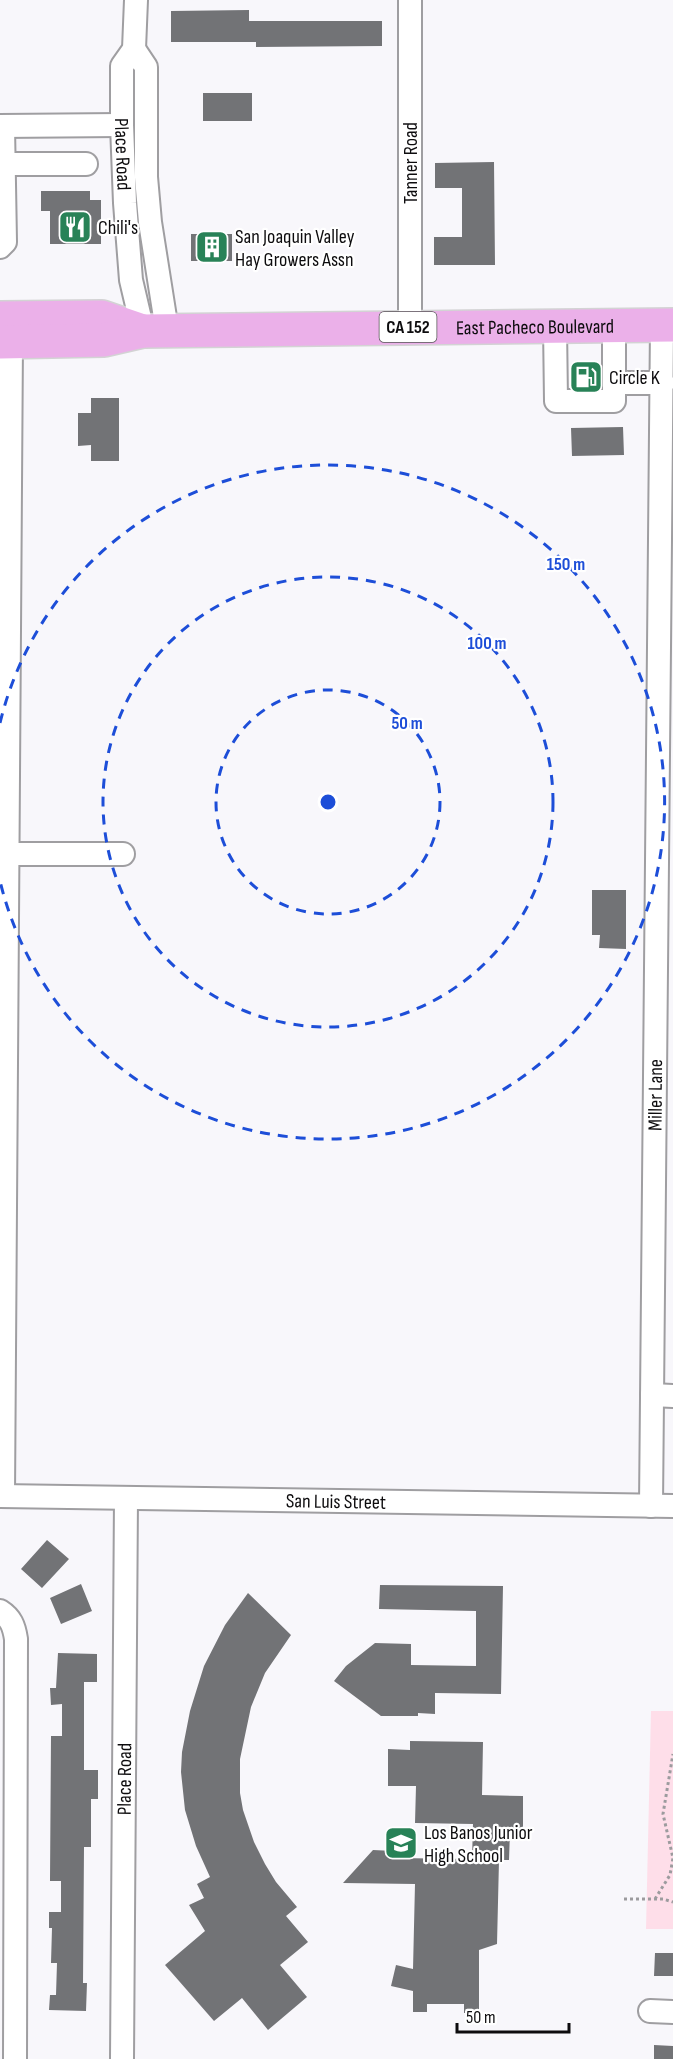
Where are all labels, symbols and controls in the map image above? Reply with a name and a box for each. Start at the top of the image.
street label: Place Road [109,118,136,191]
street label: Tanner Road [399,122,423,204]
restaurant icon: Chili's [57,209,93,245]
place label: Chili's [98,216,138,240]
place label: San Joaquin Valley Hay Growers Assn [235,225,355,272]
building icon: San Joaquin Valley Hay Growers Assn [194,229,230,265]
road number: CA 152 [380,312,436,342]
street label: East Pacheco Boulevard [456,315,614,340]
fuel station icon: Circle K [568,359,604,395]
place label: Circle K [609,366,660,390]
text: 150 m [547,554,585,575]
text: 100 m [468,633,507,654]
text: 50 m [391,713,423,734]
centre of rings [318,792,338,812]
street label: Miller Lane [643,1059,668,1131]
street label: San Luis Street [286,1489,386,1515]
street label: Place Road [113,1743,137,1815]
place label: Los Banos Junior High School [424,1821,533,1868]
school or university icon: Los Banos Junior High School [383,1825,419,1861]
scale bar [457,1996,570,2034]
text: 50 m [466,2007,496,2028]

